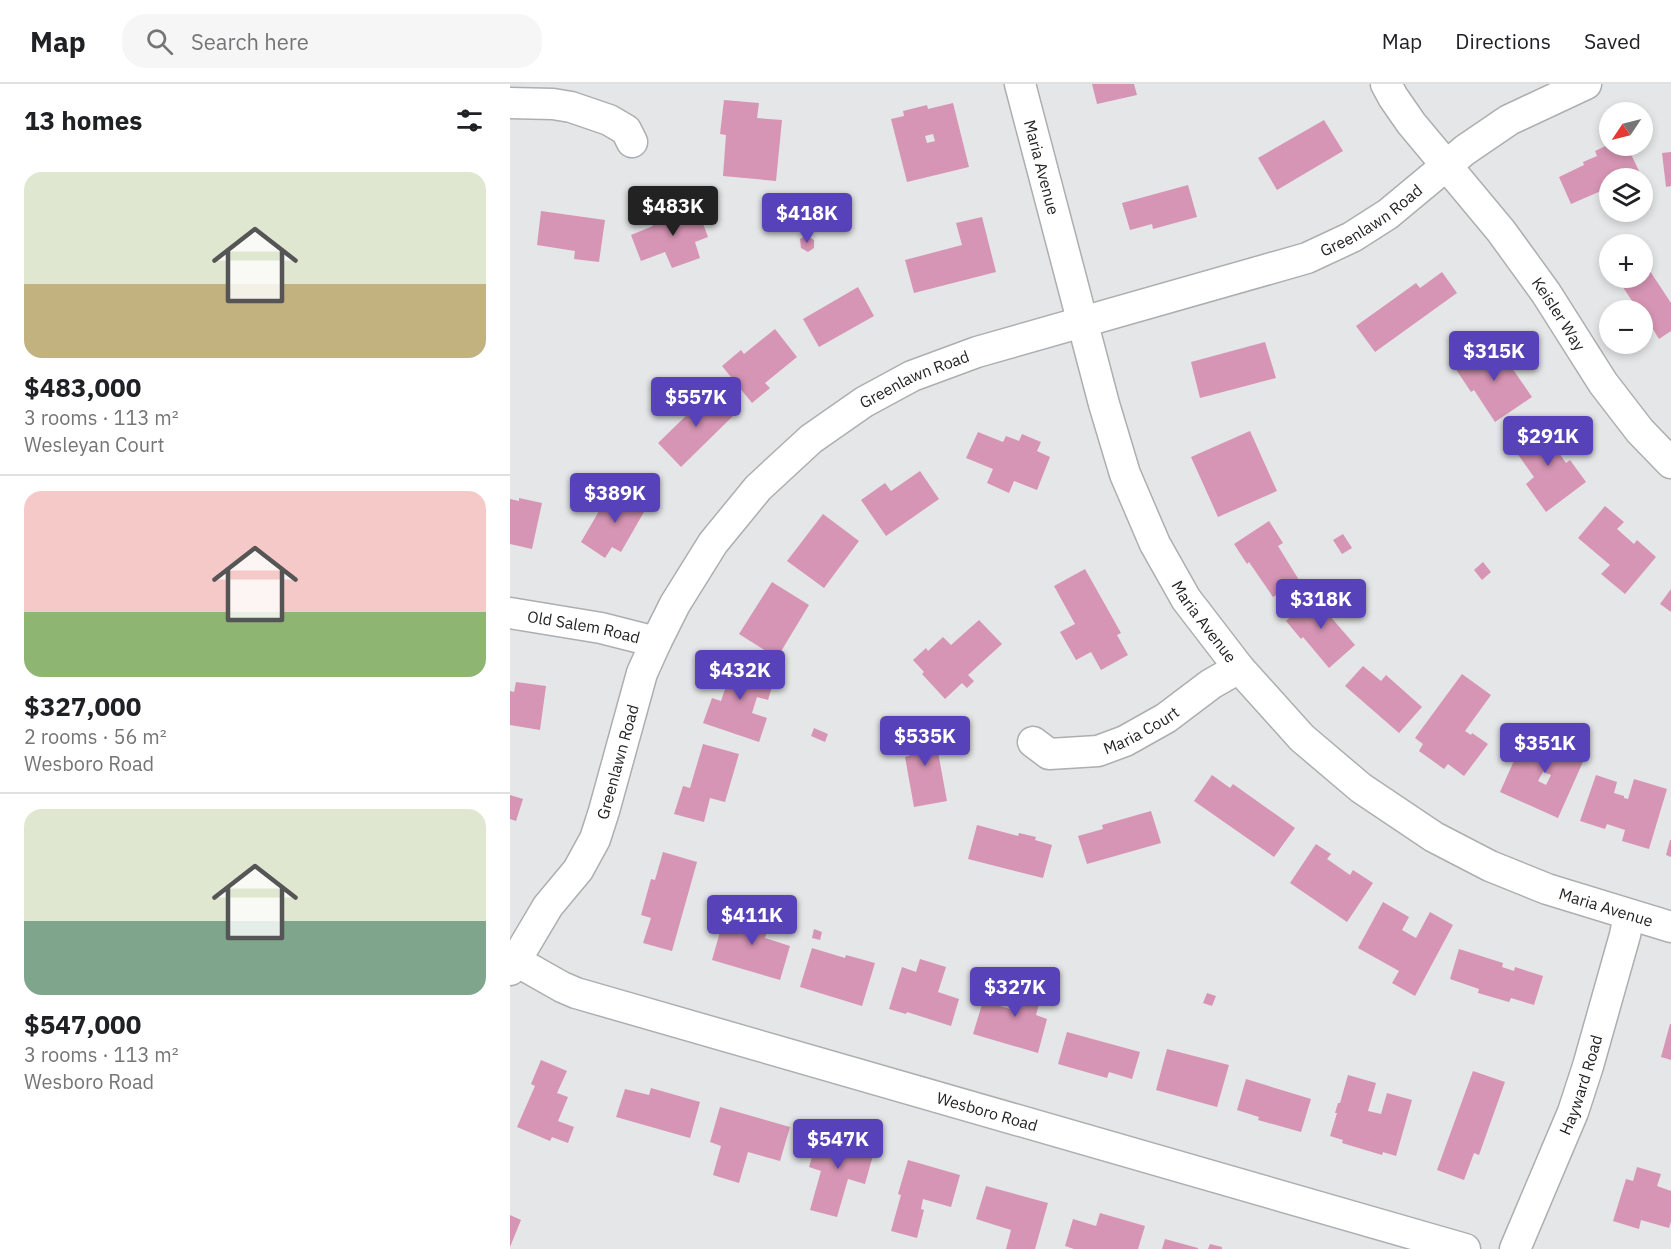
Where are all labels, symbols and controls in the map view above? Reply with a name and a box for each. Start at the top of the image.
search box [122,14,542,68]
text: Map [30,23,86,60]
icon: search [143,25,176,58]
text: Search here [191,27,309,56]
text: Map [1382,27,1422,55]
text: Directions [1455,27,1551,55]
text: Saved [1584,27,1641,55]
north arrow [1599,102,1653,156]
map controls [1599,102,1653,354]
text: 13 homes [24,103,142,137]
icon: filters [453,104,486,137]
street label: Maria Avenue [1020,118,1064,217]
button: layers [1599,168,1653,222]
street label: Greenlawn Road [1317,180,1426,261]
pin: $483K [631,186,715,237]
text: $483K [642,192,704,219]
pin: $418K [765,193,849,244]
text: $418K [776,199,838,226]
icon: home [201,211,309,319]
button: + [1599,234,1653,288]
street label: Keisler Way [1528,273,1590,354]
button: − [1599,300,1653,354]
pin: $315K [1452,331,1536,382]
text: $315K [1463,337,1525,364]
street label: Greenlawn Road [856,346,972,413]
text: $483,000 [24,370,141,404]
pin: $557K [654,377,738,428]
text: $557K [665,383,727,410]
text: 3 rooms · 113 m² [24,404,179,431]
pin: $291K [1506,416,1590,467]
text: $291K [1517,422,1579,449]
text: Wesleyan Court [24,431,164,458]
pin: $389K [573,473,657,524]
text: $389K [584,479,646,506]
icon: home [201,530,309,638]
street label: Maria Avenue [1168,577,1241,667]
pin: $318K [1279,579,1363,630]
text: $318K [1290,585,1352,612]
street label: Old Salem Road [526,606,642,648]
pin: $432K [698,650,782,701]
text: $432K [709,656,771,683]
text: $327,000 [24,689,141,723]
street label: Greenlawn Road [592,702,643,822]
street label: Maria Court [1100,702,1183,758]
pin: $535K [883,716,967,767]
text: $535K [894,722,956,749]
text: 2 rooms · 56 m² [24,723,167,750]
pin: $351K [1503,723,1587,774]
text: $351K [1514,729,1576,756]
text: Wesboro Road [24,750,154,777]
icon: home [201,848,309,956]
street label: Maria Avenue [1557,883,1656,931]
pin: $411K [710,895,794,946]
text: $411K [721,901,783,928]
pin: $327K [973,967,1057,1018]
text: $327K [984,973,1046,1000]
text: $547,000 [24,1007,141,1041]
street label: Hayward Road [1554,1033,1606,1138]
text: 3 rooms · 113 m² [24,1041,179,1068]
text: Wesboro Road [24,1068,154,1095]
street label: Wesboro Road [934,1087,1040,1135]
pin: $547K [796,1119,880,1170]
text: $547K [807,1125,869,1152]

